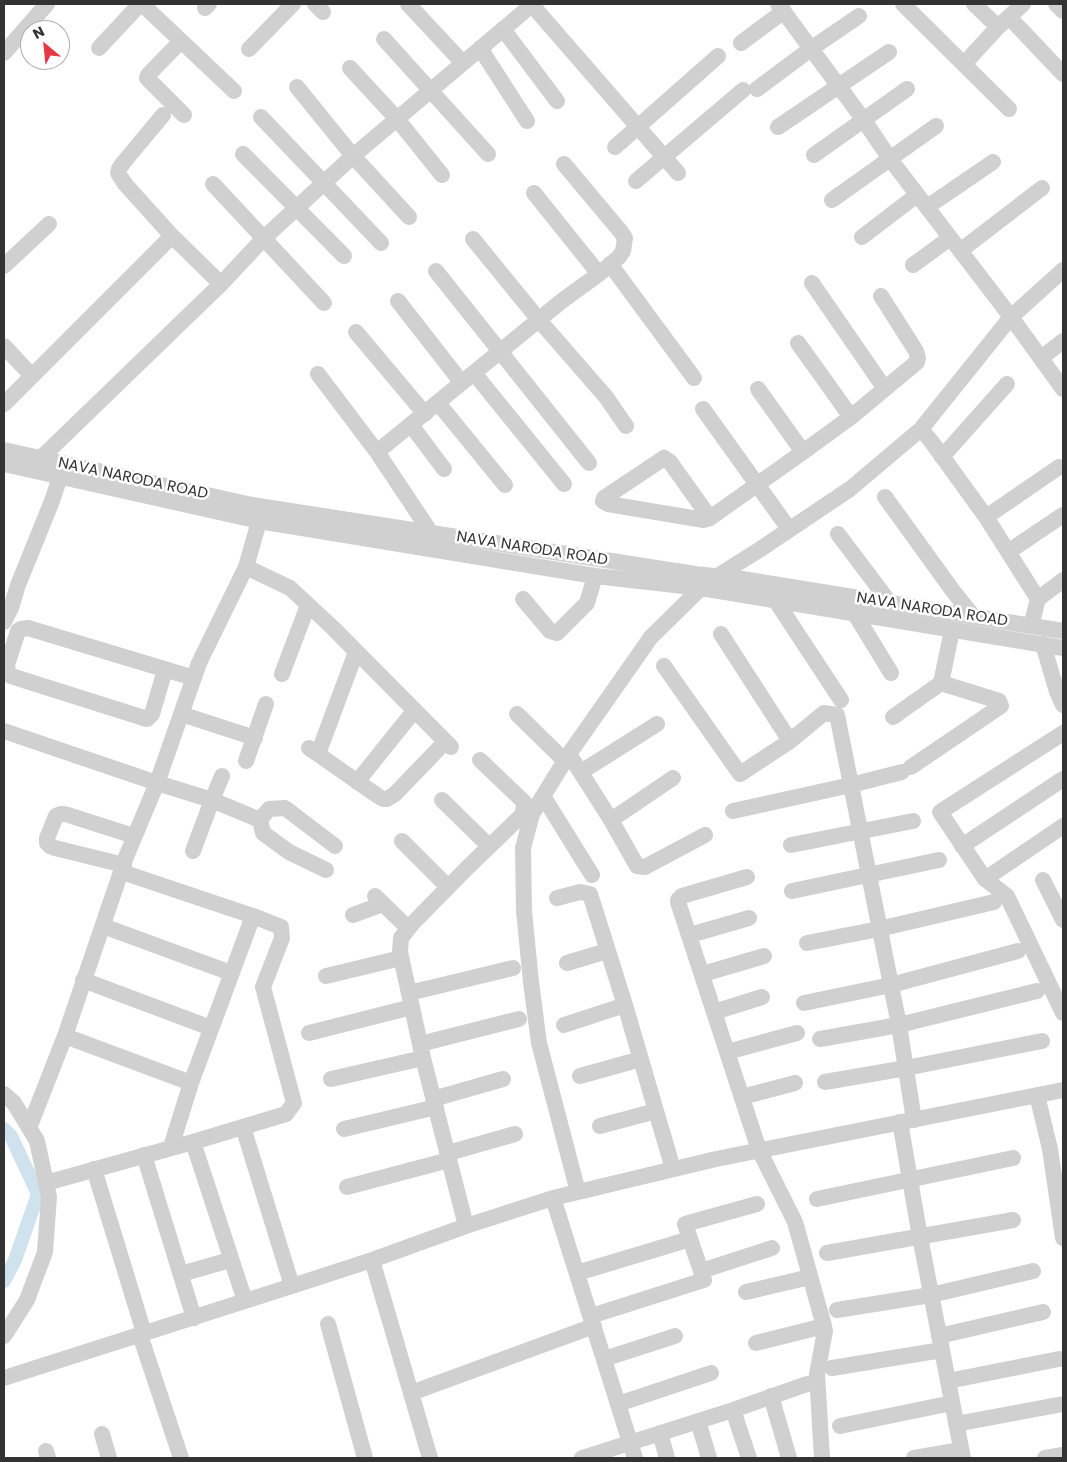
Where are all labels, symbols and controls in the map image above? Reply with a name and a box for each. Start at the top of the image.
north arrow [20,20,70,70]
text: N [29,21,48,44]
street label: NAVA NARODA ROAD [56,454,210,504]
street label: NAVA NARODA ROAD [455,528,609,570]
street label: NAVA NARODA ROAD [855,589,1009,631]

